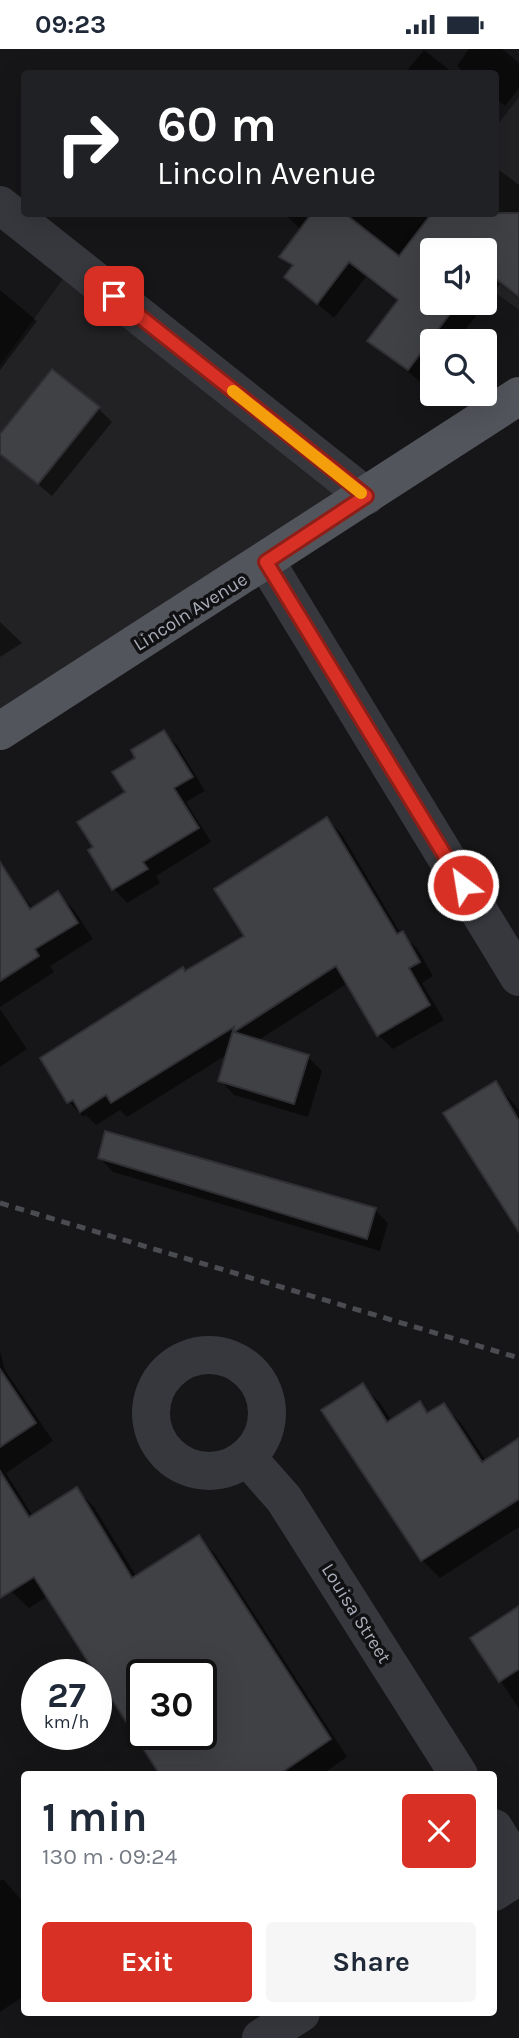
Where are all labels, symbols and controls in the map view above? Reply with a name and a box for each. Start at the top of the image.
text: 09:23 [35,9,106,40]
text: 60 m [157,96,277,153]
icon: right [42,98,133,189]
text: Lincoln Avenue [157,155,376,192]
map controls [420,238,497,406]
button: sound [420,238,497,315]
pin [84,266,144,326]
icon: arrive [95,277,133,315]
button: search [420,329,497,406]
street label: Lincoln Avenue [130,568,251,656]
position arrow [426,848,500,922]
street label: Louisa Street [317,1560,396,1668]
speed limit sign: 30 [126,1659,217,1750]
text: 27 [47,1675,86,1716]
text: km/h [44,1711,89,1733]
text: 1 min [42,1792,147,1842]
button: close [402,1794,476,1868]
text: 130 m · 09:24 [42,1843,177,1870]
button: Exit [42,1922,252,2002]
button: Share [266,1922,476,2002]

